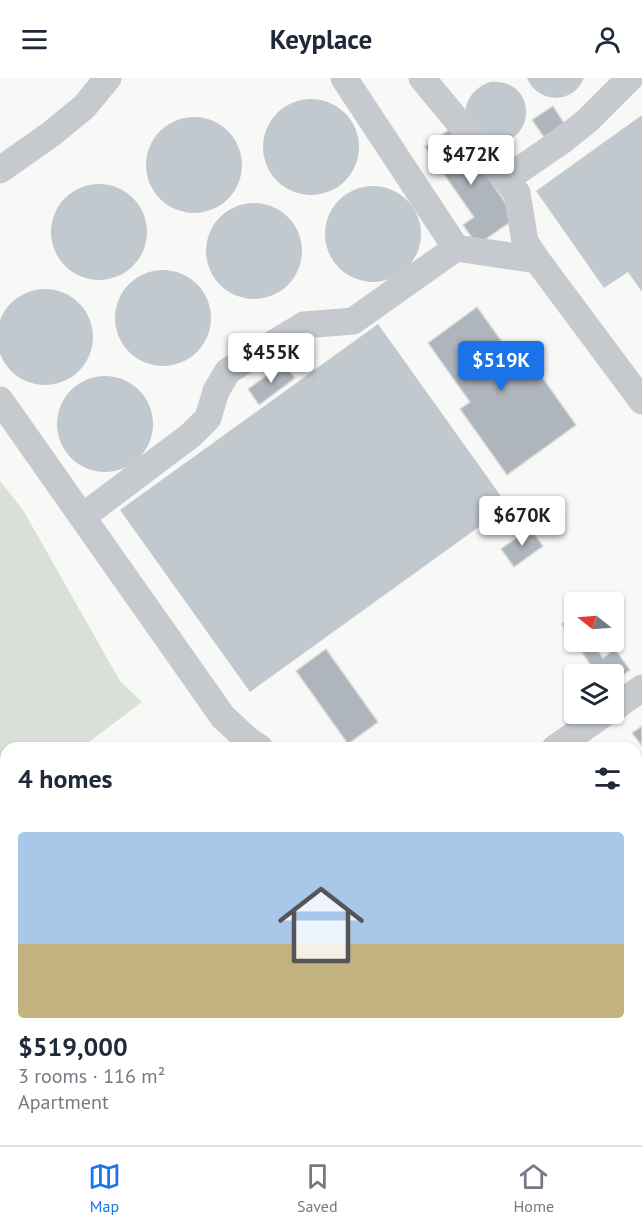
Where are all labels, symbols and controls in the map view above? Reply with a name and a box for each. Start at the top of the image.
text: Keyplace [270,22,372,56]
icon: menu [18,23,51,56]
icon: person [591,23,624,56]
pin: $472K [429,135,513,186]
text: $472K [442,141,500,167]
pin: $455K [229,333,313,384]
text: $455K [242,339,300,365]
pin: $519K [459,341,543,392]
text: $519K [472,347,530,373]
pin: $670K [480,496,564,547]
text: $670K [493,502,551,528]
north arrow [564,592,624,652]
map controls [564,592,624,724]
button: layers [564,664,624,724]
text: 4 homes [18,762,113,795]
icon: filters [591,762,624,795]
icon: home [267,871,375,979]
text: $519,000 [18,1030,128,1063]
text: 3 rooms · 116 m² [18,1063,165,1089]
text: Apartment [18,1089,109,1115]
tab: Map [88,1160,121,1216]
tab: Saved [297,1160,338,1216]
tab: Home [514,1160,554,1216]

